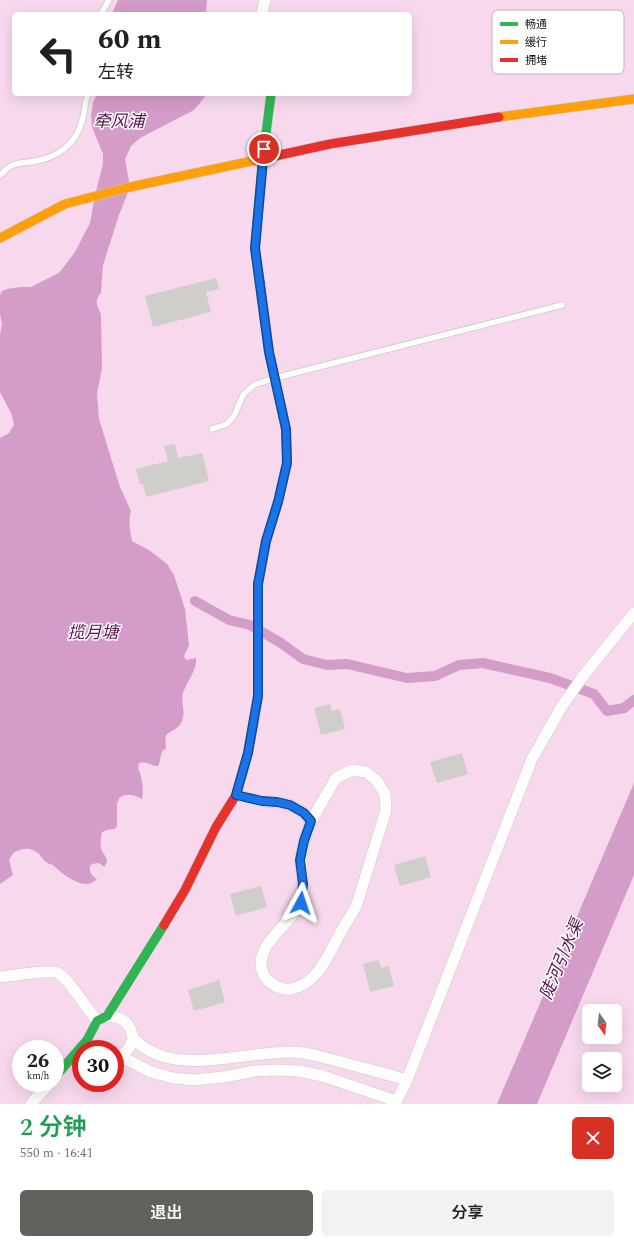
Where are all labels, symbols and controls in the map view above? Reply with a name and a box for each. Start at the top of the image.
legend [492,10,624,74]
text: 畅通 [525,16,547,33]
text: 60 m [98,18,162,61]
icon: left [32,28,84,80]
text: 缓行 [525,34,547,51]
text: 拥堵 [525,52,547,69]
text: 左转 [98,59,134,86]
water label: 牵风浦 [94,109,147,135]
pin [247,132,281,166]
icon: arrive [253,138,275,160]
water label: 揽月塘 [68,620,121,646]
position arrow [280,882,322,924]
water label: 陡河引水渠 [533,912,592,1004]
north arrow [582,1004,622,1044]
map controls [582,1004,622,1092]
speed limit sign: 30 [72,1040,124,1092]
text: 26 [27,1046,49,1076]
button: layers [582,1052,622,1092]
text: km/h [27,1068,49,1084]
text: 2 分钟 [20,1110,87,1146]
button: close [572,1117,614,1159]
text: 550 m · 16:41 [20,1143,93,1163]
button: 退出 [20,1190,313,1236]
button: 分享 [321,1190,614,1236]

